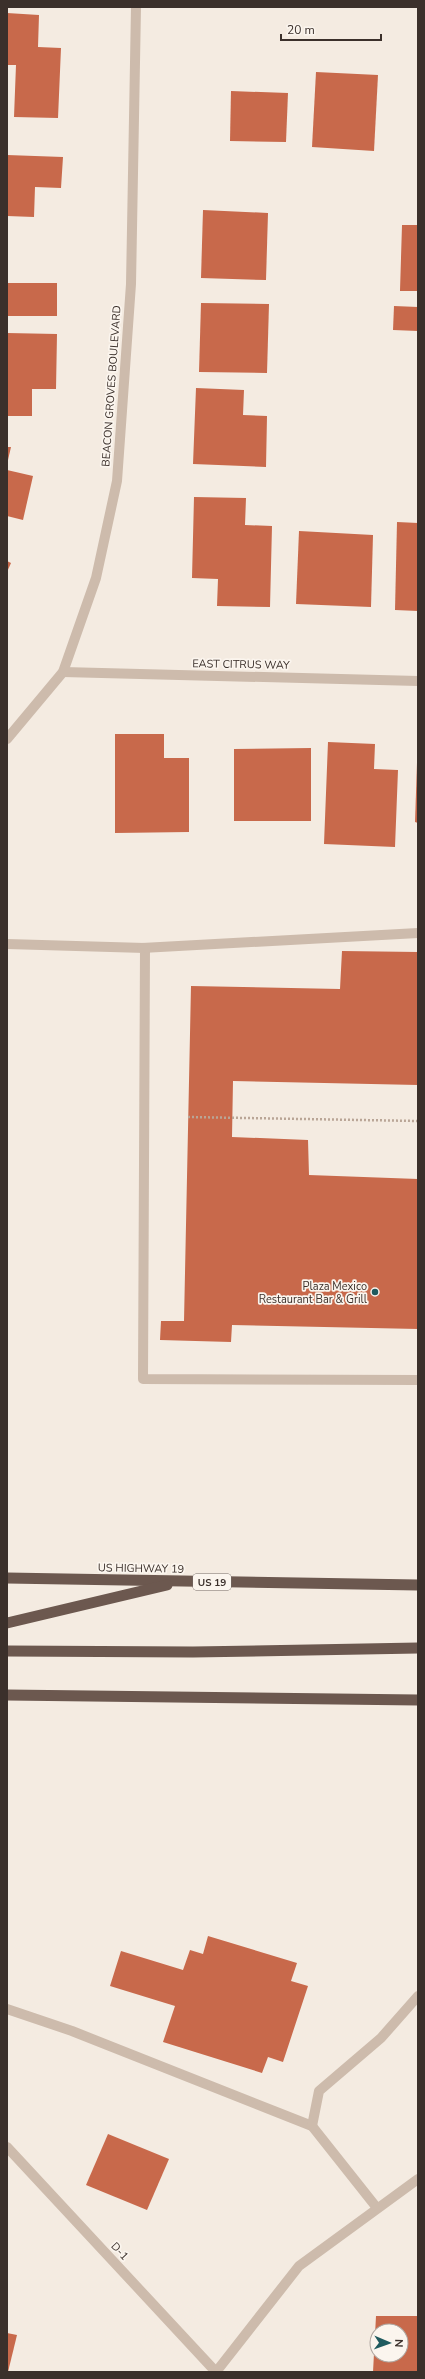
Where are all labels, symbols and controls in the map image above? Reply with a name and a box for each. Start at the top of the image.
scale bar [281,16,381,42]
text: 20 m [287,22,315,38]
street label: BEACON GROVES BOULEVARD [98,305,125,467]
street label: EAST CITRUS WAY [192,656,290,673]
place label: Plaza Mexico Restaurant Bar & Grill [259,1279,368,1307]
marker: Plaza Mexico Restaurant Bar & Grill [370,1287,380,1297]
street label: US HIGHWAY 19 [98,1560,184,1577]
road number: US 19 [193,1574,231,1590]
street label: D-1 [108,2239,132,2264]
north arrow [369,2323,409,2363]
text: N [391,2339,406,2348]

